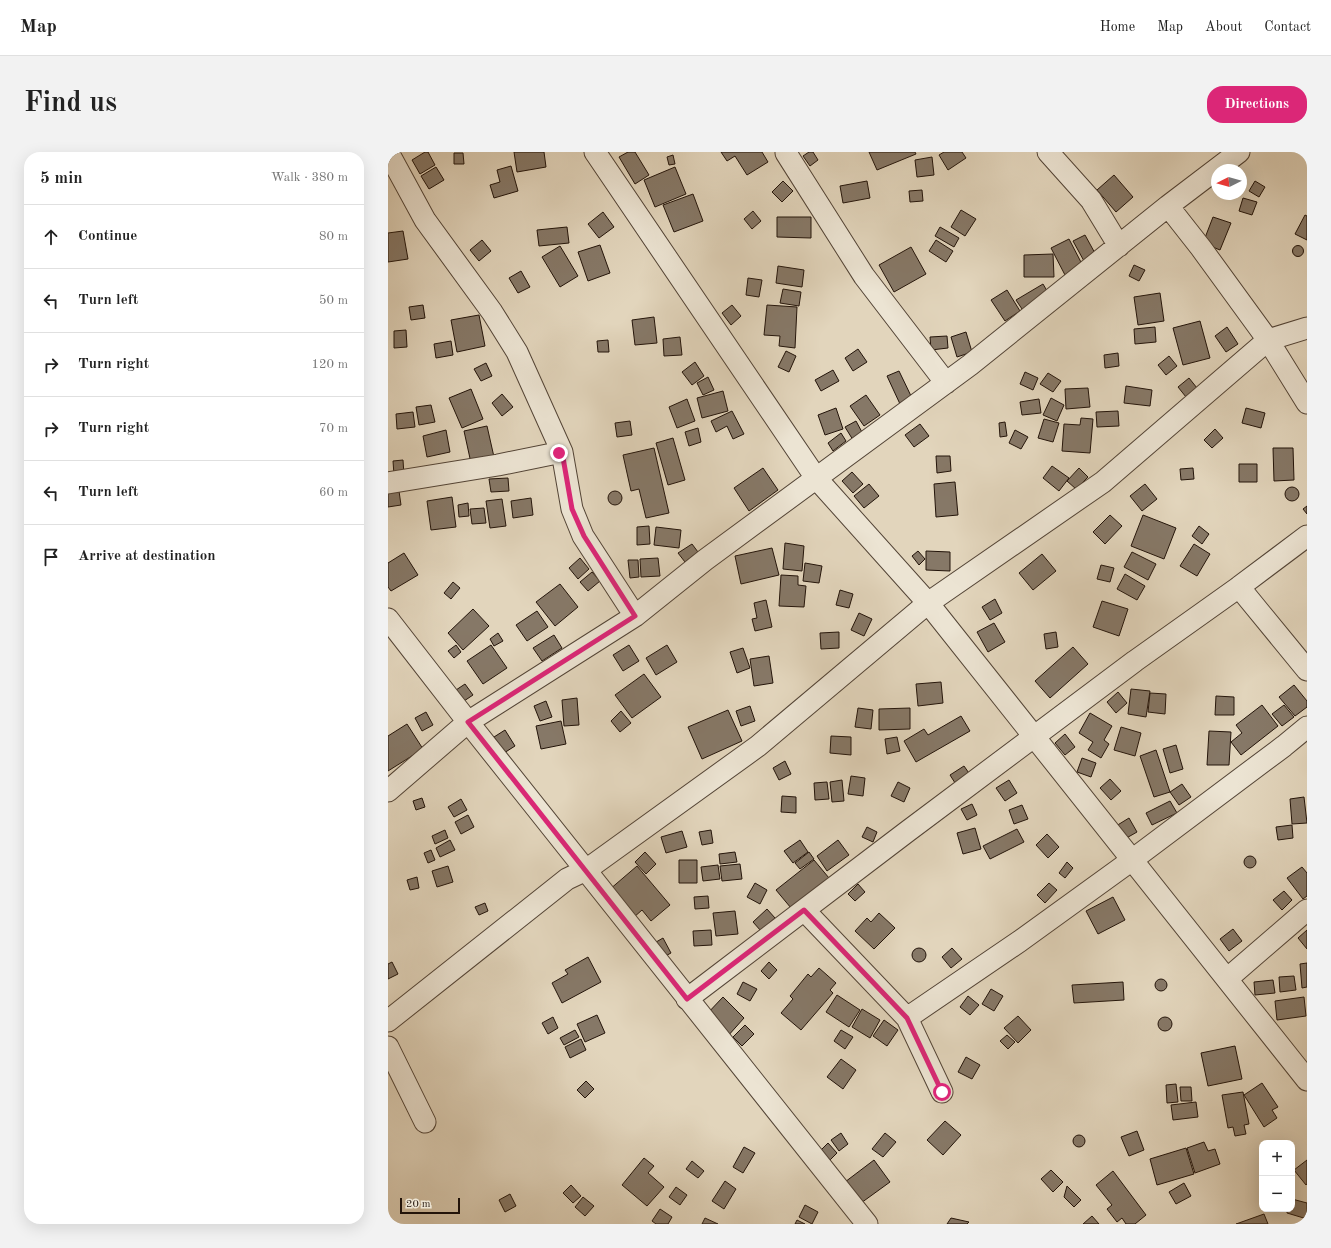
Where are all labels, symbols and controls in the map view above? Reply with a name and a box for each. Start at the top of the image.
text: Map [20,18,57,37]
text: Home [1100,20,1135,34]
text: Map [1157,20,1183,34]
text: About [1205,20,1242,34]
text: Contact [1264,20,1311,34]
button: Directions [1207,86,1307,123]
text: Find us [24,90,117,118]
north arrow [1211,164,1247,200]
text: 5 min [40,170,83,187]
text: Walk · 380 m [271,171,348,184]
icon: ahead [40,226,62,248]
text: Continue [78,229,137,244]
text: 80 m [319,230,348,243]
icon: left [40,290,62,312]
text: Turn left [78,293,138,308]
text: 50 m [319,294,348,307]
icon: right [40,354,62,376]
text: Turn right [78,357,149,372]
text: 120 m [311,358,348,371]
icon: right [40,418,62,440]
text: Turn right [78,421,149,436]
text: 70 m [319,422,348,435]
route end [550,444,568,462]
icon: left [40,482,62,504]
text: Turn left [78,485,138,500]
text: 60 m [319,486,348,499]
icon: arrive [40,546,62,568]
text: Arrive at destination [78,549,216,564]
route start [933,1083,951,1101]
map controls [1259,1140,1295,1212]
button: + [1259,1140,1295,1176]
button: − [1259,1176,1295,1212]
scale bar [400,1196,460,1215]
text: 20 m [406,1199,431,1210]

